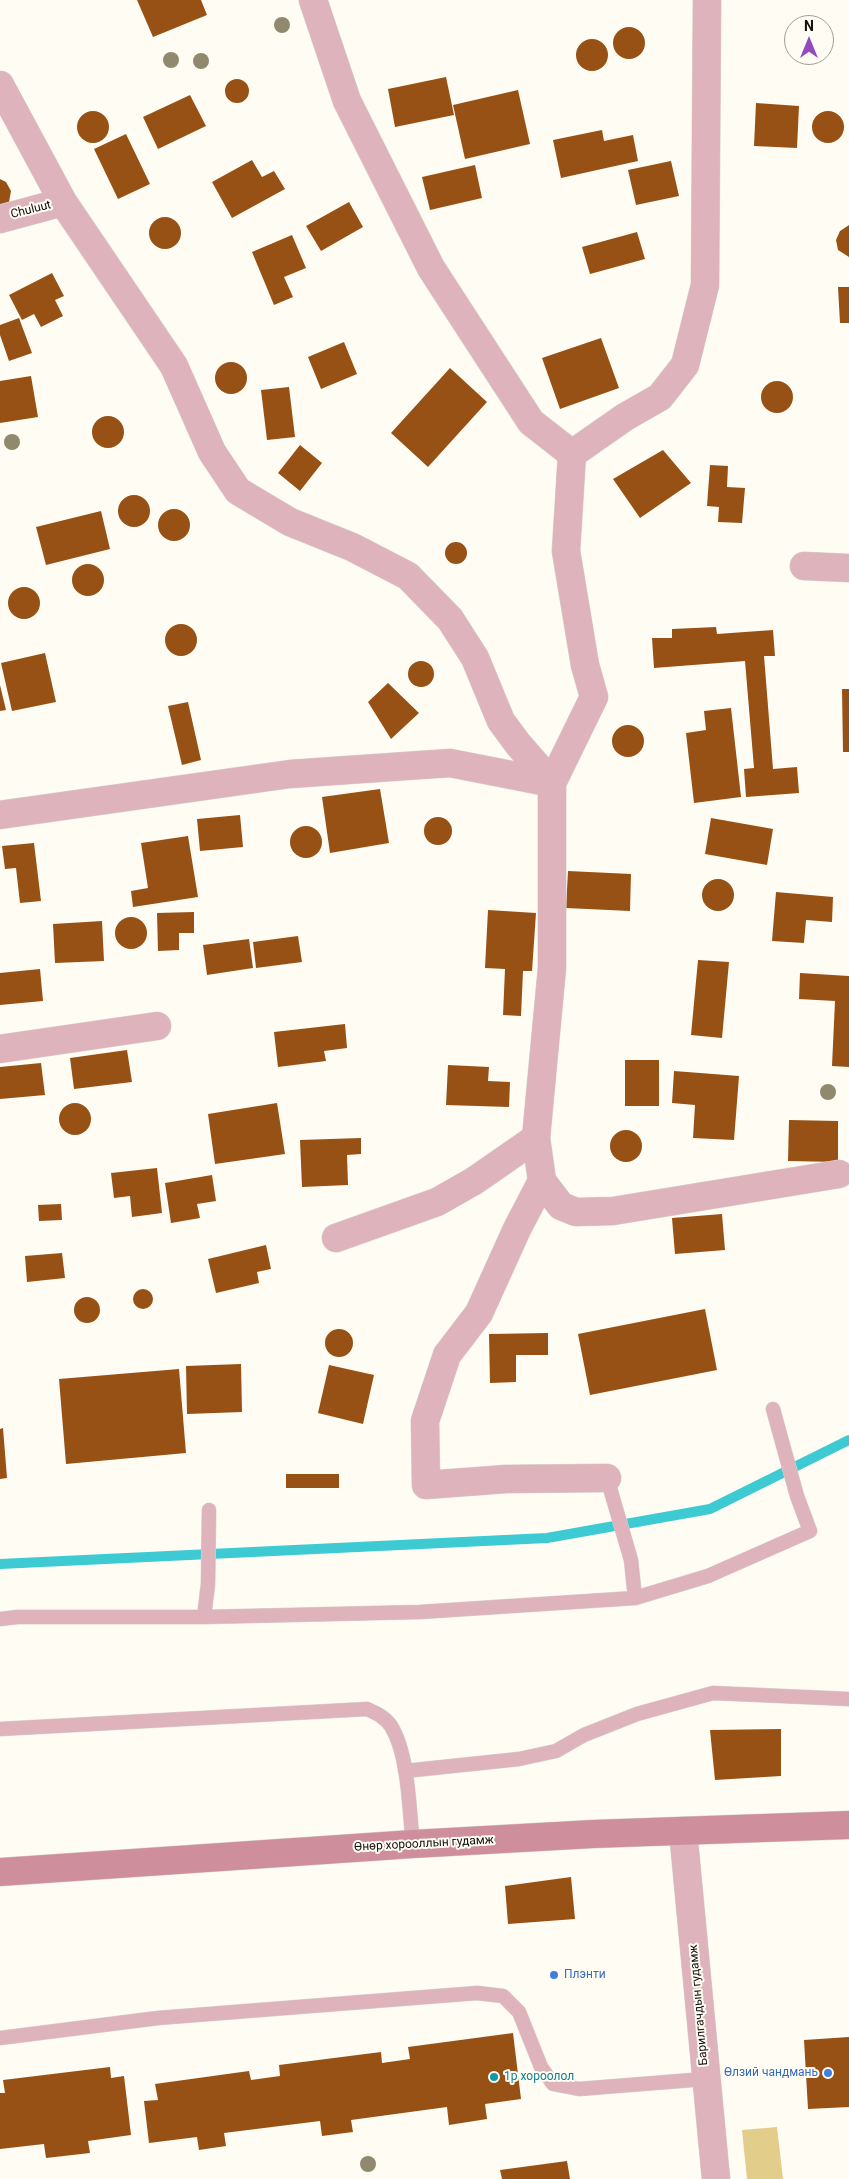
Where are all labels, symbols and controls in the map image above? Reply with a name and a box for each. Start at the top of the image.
north arrow [784,15,834,65]
text: N [804,18,814,34]
street label: Chuluut [9,198,53,222]
street label: Өнөр хорооллын гудамж [354,1833,494,1855]
street label: Барилгачдын гудамж [687,1944,711,2066]
place label: Плэнти [564,1968,606,1982]
marker: Плэнти [548,1969,560,1981]
place label: Өлзий чандмань [724,2066,818,2080]
marker: Өлзий чандмань [822,2067,834,2079]
place label: 1р хороолол [504,2070,574,2084]
marker: 1р хороолол [488,2071,500,2083]

